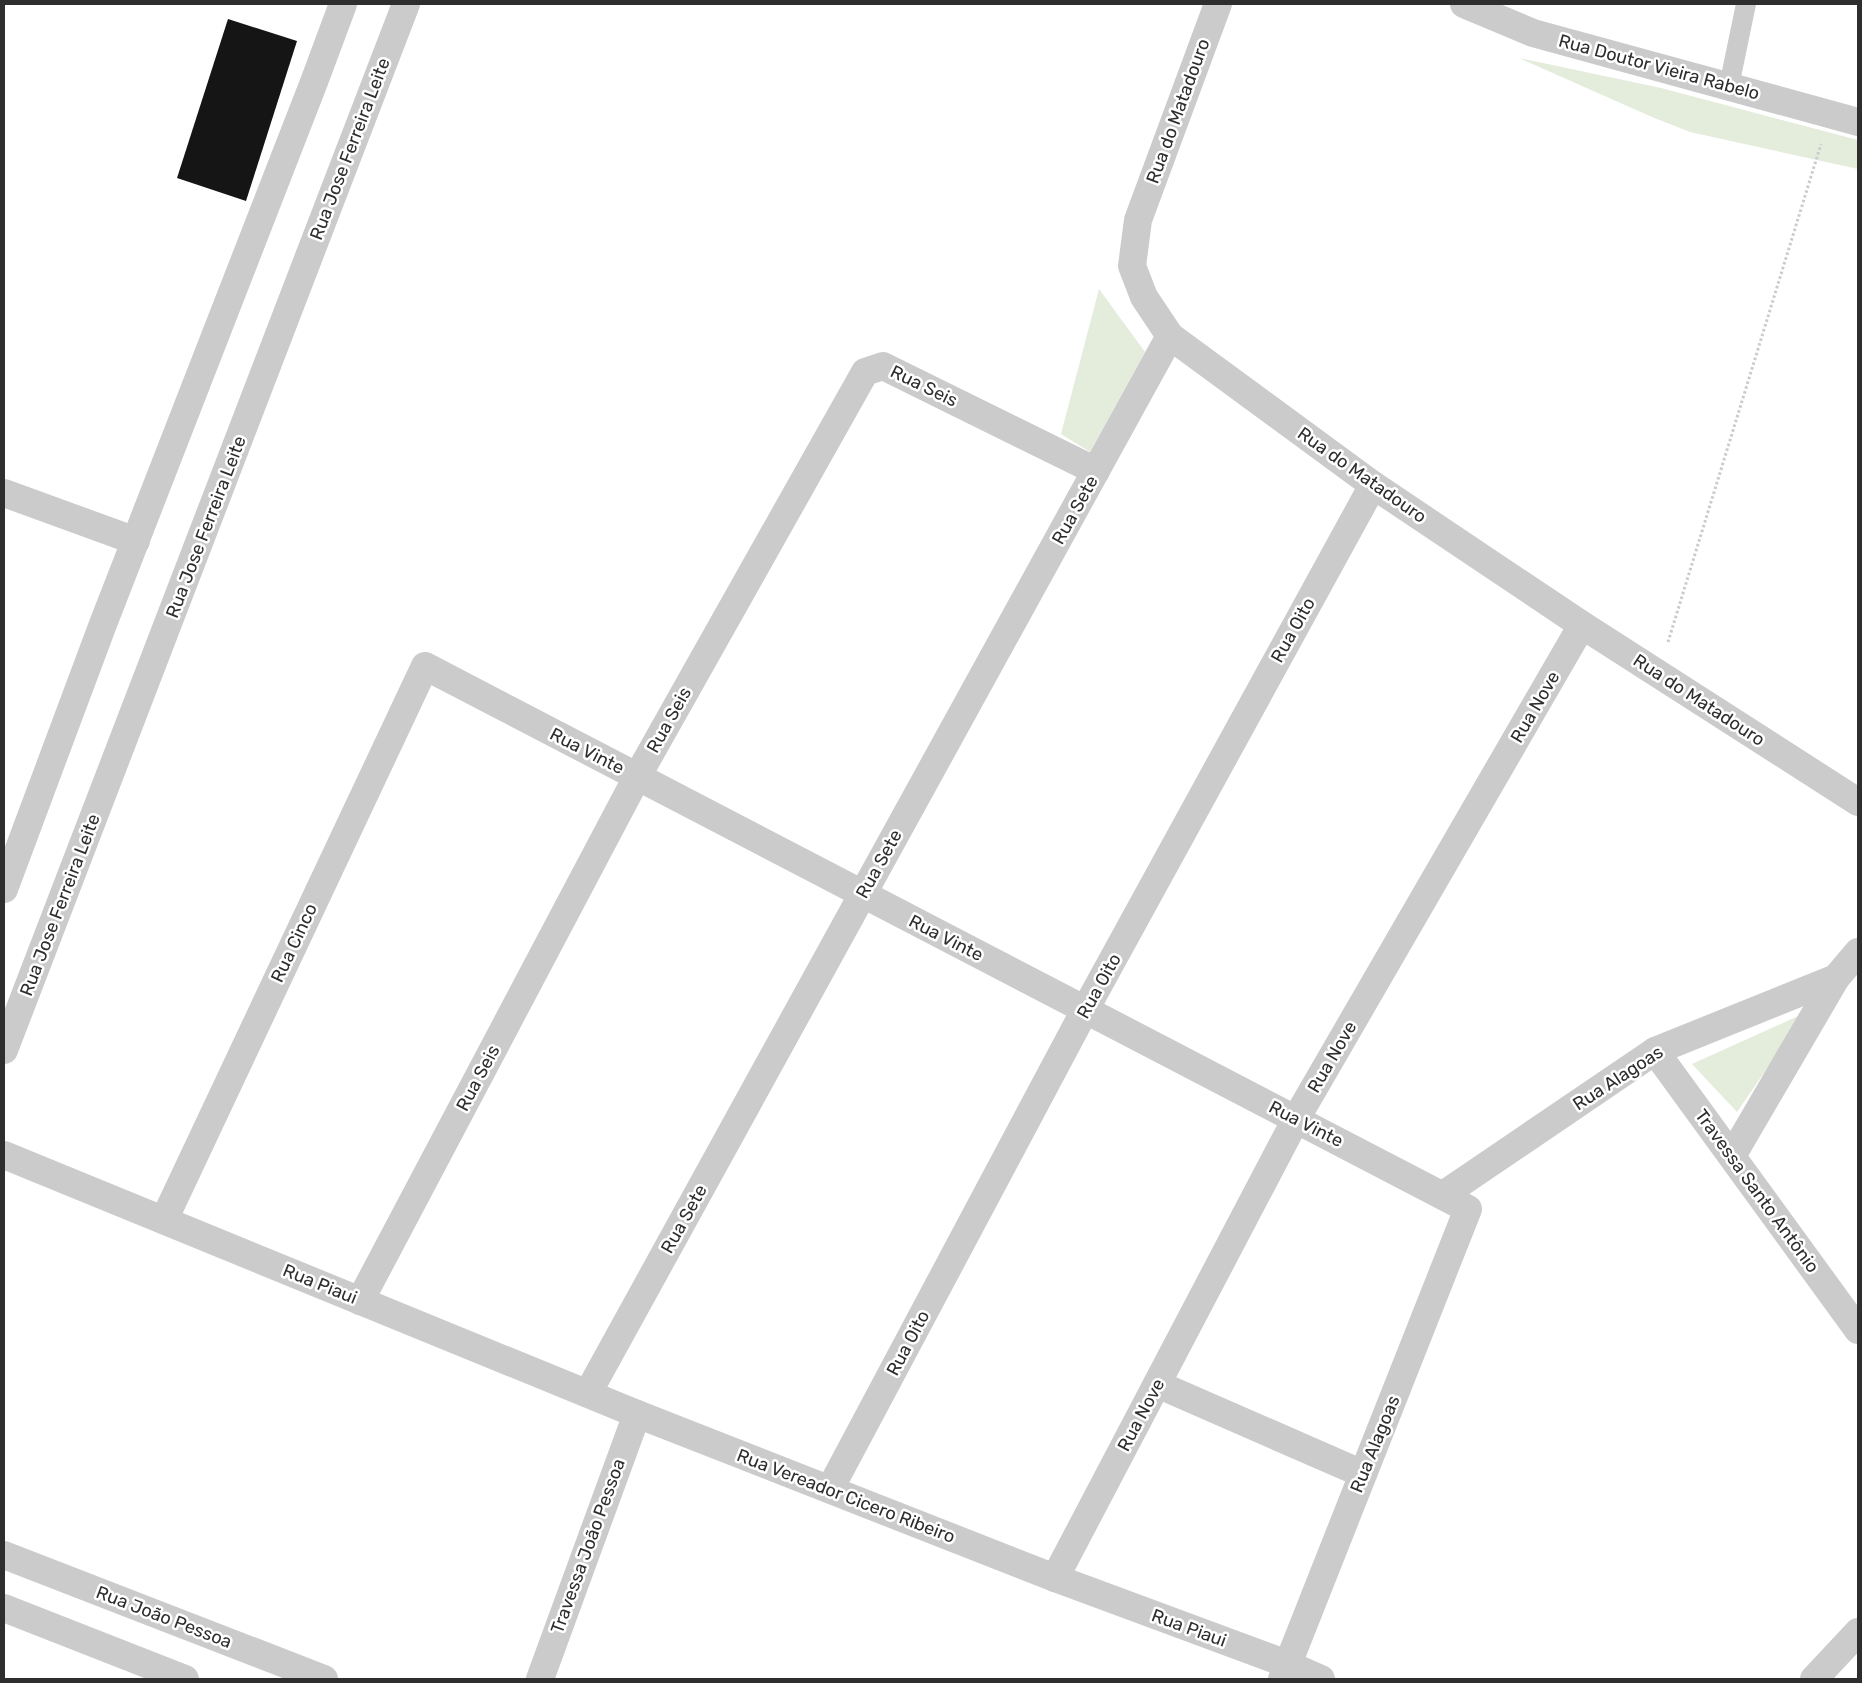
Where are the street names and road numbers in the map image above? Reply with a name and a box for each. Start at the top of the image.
street label: Rua Doutor Vieira Rabelo [1556,30,1762,104]
street label: Rua do Matadouro [1142,36,1214,186]
street label: Rua Jose Ferreira Leite [305,55,395,243]
street label: Rua Seis [887,360,961,412]
street label: Rua do Matadouro [1293,422,1431,528]
street label: Rua Jose Ferreira Leite [161,433,251,621]
street label: Rua Sete [1047,472,1103,548]
street label: Rua Oito [1266,594,1320,666]
street label: Rua do Matadouro [1629,649,1769,751]
street label: Rua Nove [1506,667,1564,747]
street label: Rua Seis [642,683,696,757]
street label: Rua Vinte [546,723,628,779]
street label: Rua Jose Ferreira Leite [15,811,105,999]
street label: Rua Sete [851,826,907,902]
street label: Rua Cinco [266,900,322,986]
street label: Rua Vinte [905,910,987,966]
street label: Rua Oito [1072,950,1126,1022]
street label: Rua Nove [1303,1017,1361,1097]
street label: Rua Seis [451,1041,505,1115]
street label: Rua Alagoas [1569,1041,1667,1115]
street label: Rua Vinte [1265,1096,1347,1152]
street label: Travessa Santo Antônio [1690,1105,1824,1277]
street label: Rua Sete [656,1181,712,1257]
street label: Rua Piaui [280,1259,360,1309]
street label: Rua Oito [882,1307,934,1379]
street label: Rua Nove [1113,1375,1169,1455]
street label: Rua Alagoas [1345,1392,1405,1496]
street label: Rua Vereador Cicero Ribeiro [734,1444,958,1548]
street label: Travessa João Pessoa [546,1456,630,1636]
street label: Rua João Pessoa [93,1581,235,1653]
street label: Rua Piaui [1149,1604,1229,1652]

